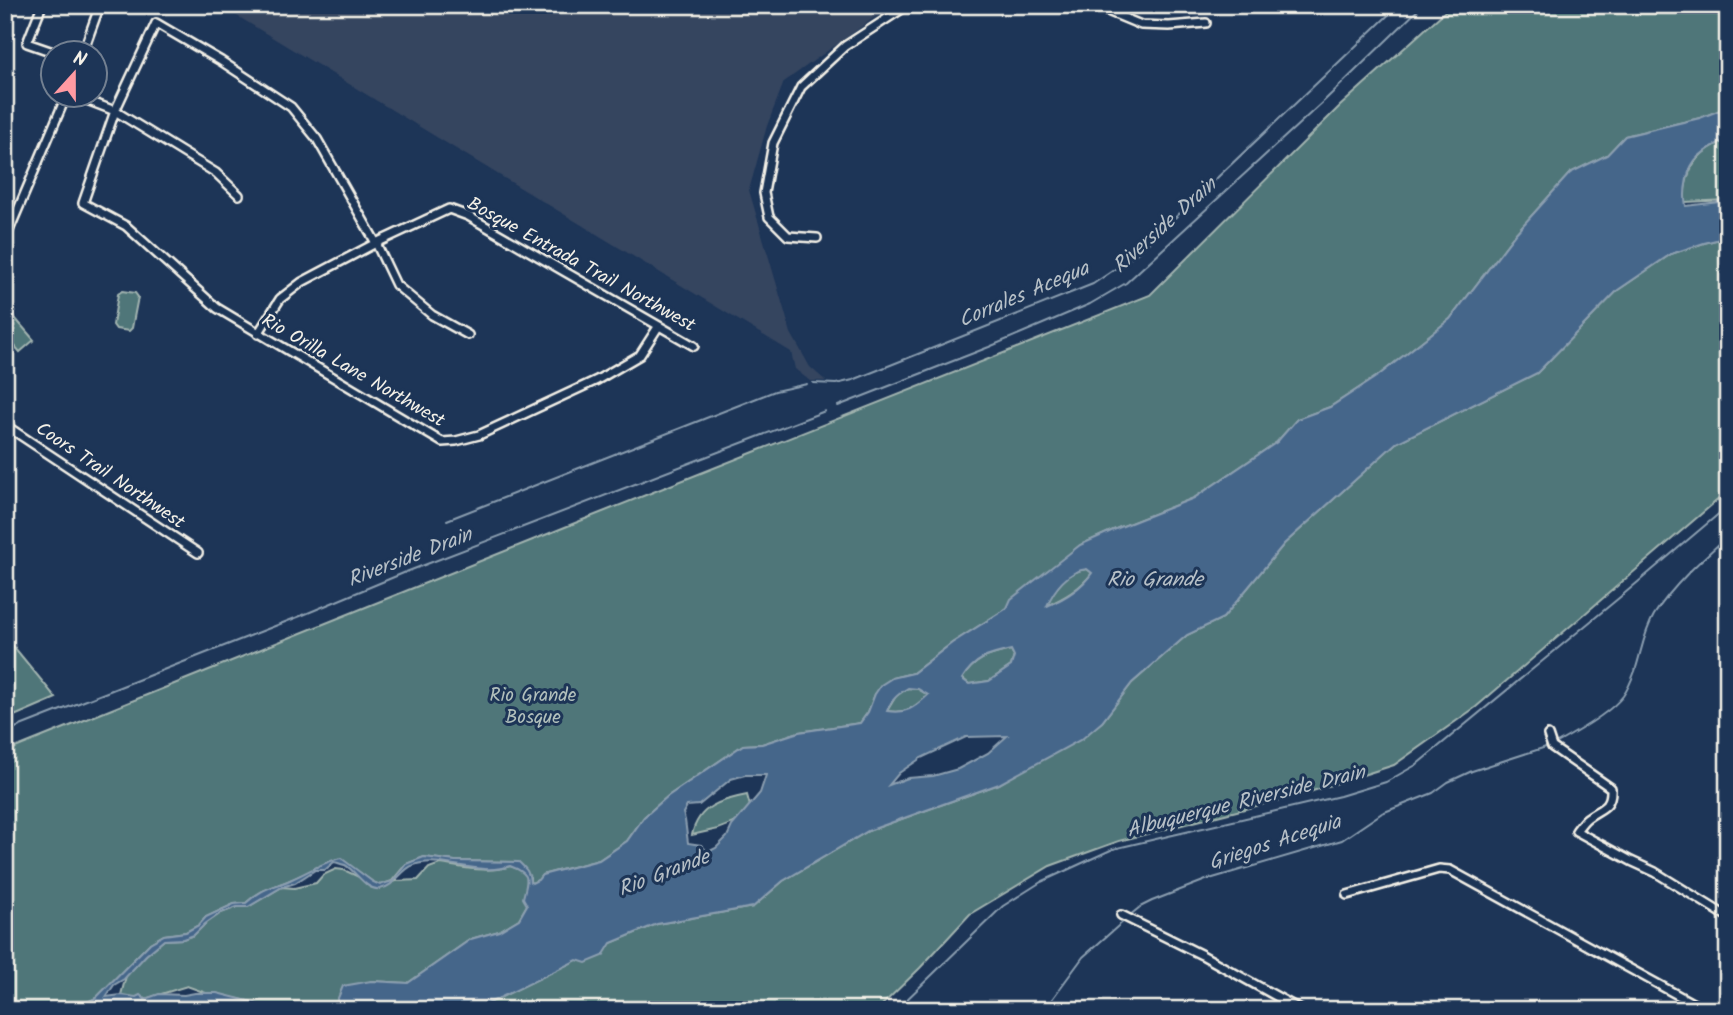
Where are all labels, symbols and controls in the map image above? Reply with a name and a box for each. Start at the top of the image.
north arrow [38,38,108,108]
text: N [68,44,90,76]
water label: Riverside Drain [1105,169,1226,282]
street label: Bosque Entrada Trail Northwest [461,190,701,341]
water label: Corrales Acequa [953,252,1096,337]
street label: Rio Orilla Lane Northwest [256,306,451,436]
street label: Coors Trail Northwest [29,415,191,538]
water label: Riverside Drain [343,518,479,597]
water label: Rio Grande [1107,564,1206,597]
park label: Rio Grande Bosque [490,681,577,733]
water label: Albuquerque Riverside Drain [1123,756,1370,848]
water label: Griegos Acequia [1204,806,1347,880]
water label: Rio Grande [613,840,717,907]

